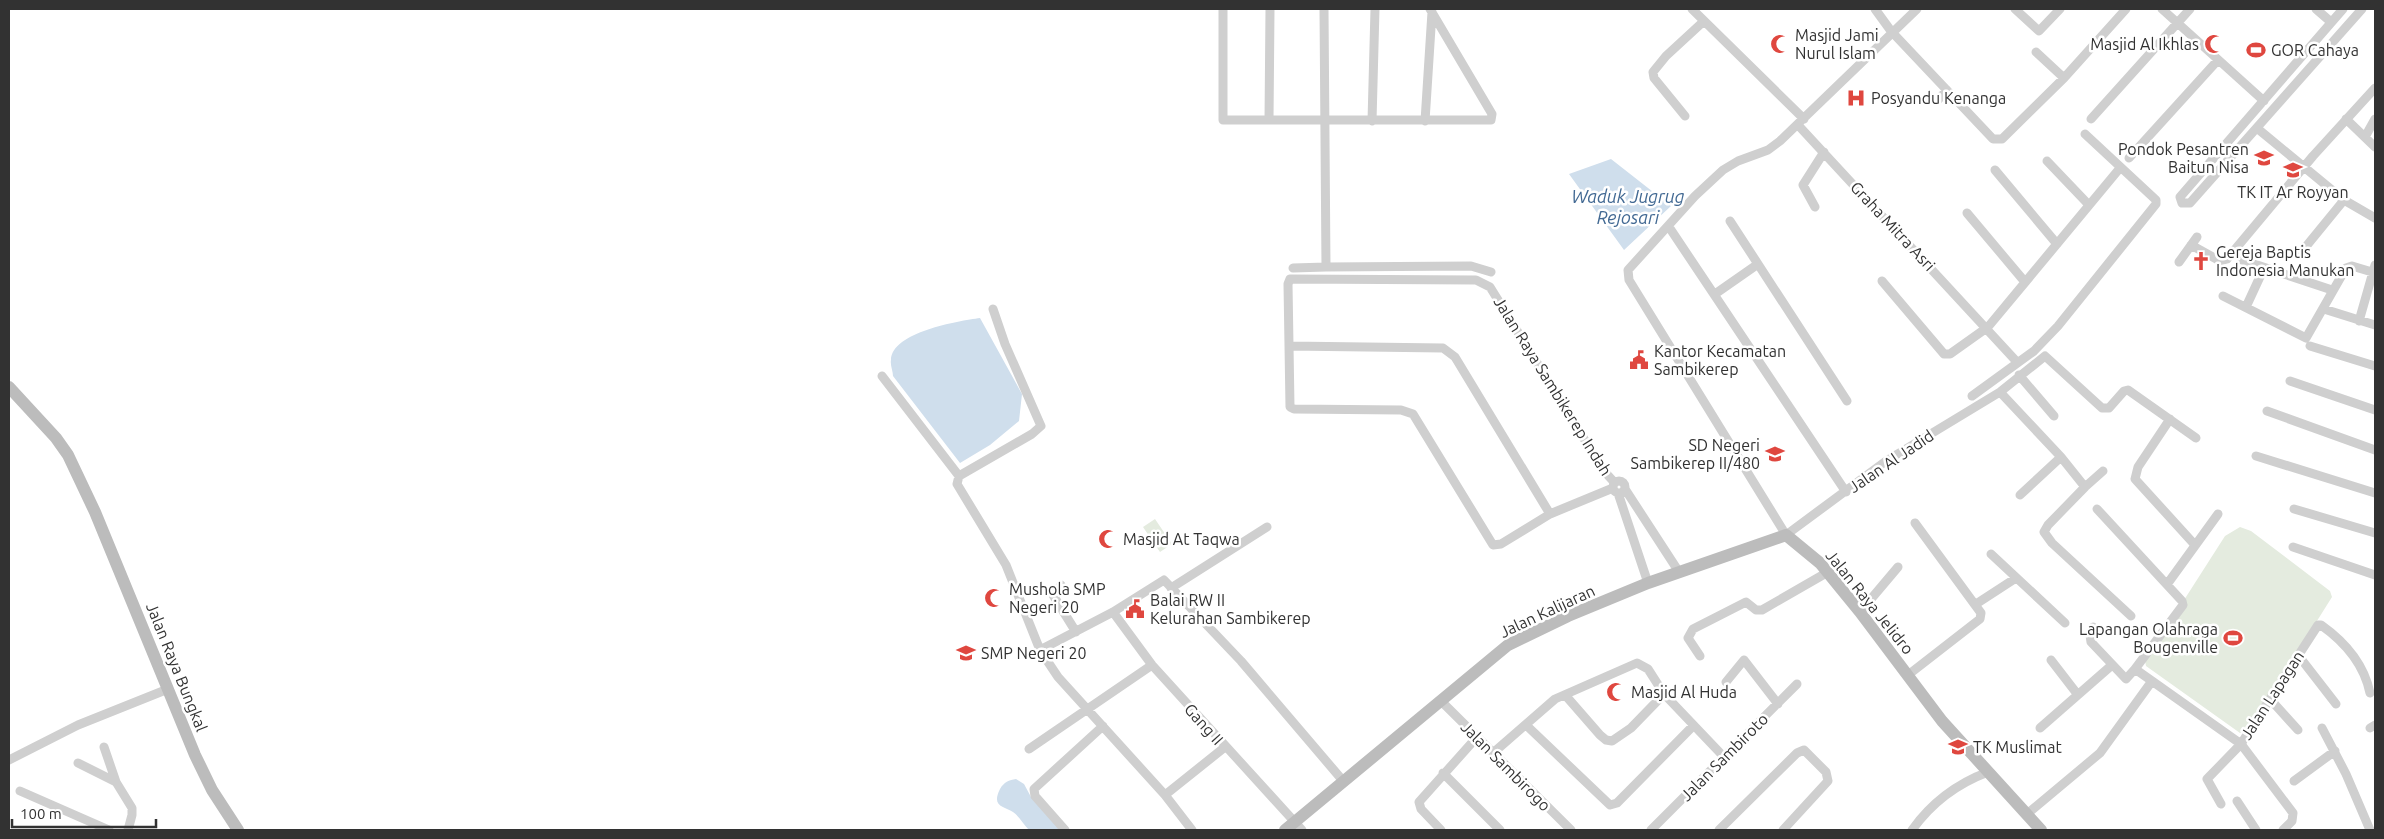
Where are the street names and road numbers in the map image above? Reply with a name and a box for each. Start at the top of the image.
street label: Graha Mitra Asri [1847,178,1939,274]
street label: Jalan Raya Sambikerep Indah [1490,293,1616,479]
street label: Jalan Al Jadid [1845,426,1937,496]
street label: Jalan Raya Jelidro [1823,546,1917,658]
street label: Jalan Kalijaran [1497,581,1597,641]
street label: Jalan Raya Bungkal [143,600,211,734]
street label: Jalan Lapagan [2237,647,2307,743]
street label: Gang II [1181,700,1227,748]
street label: Jalan Sambiroto [1677,710,1771,804]
street label: Jalan Sambirogo [1458,718,1554,814]

